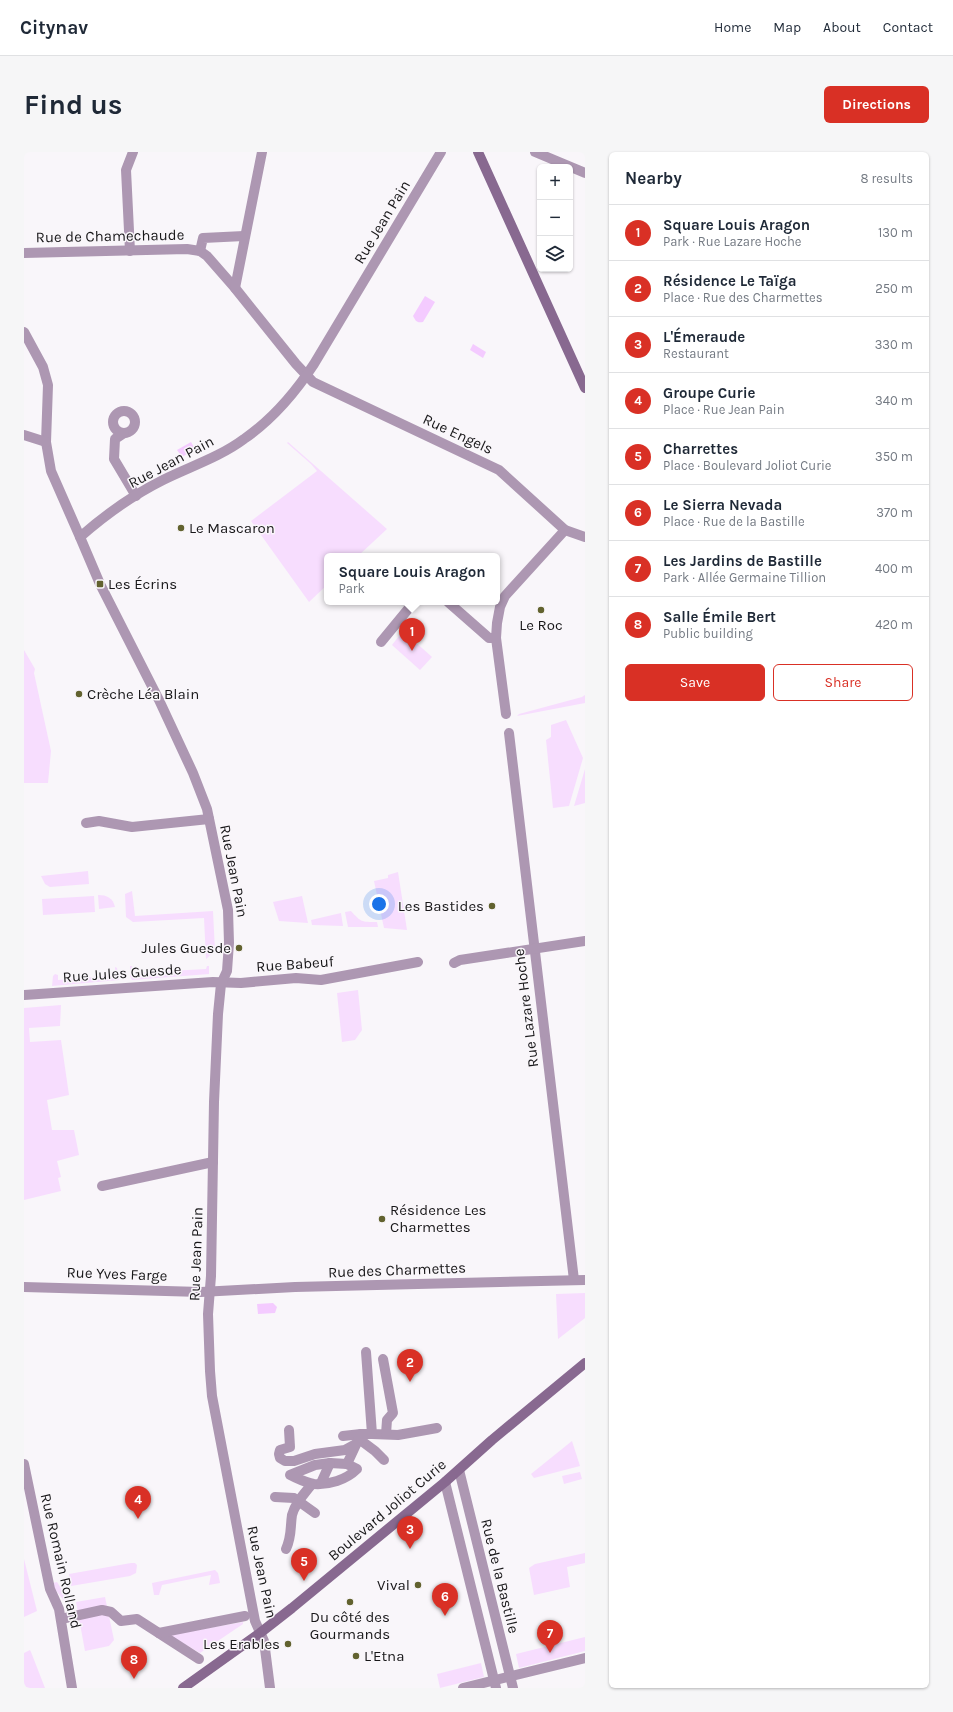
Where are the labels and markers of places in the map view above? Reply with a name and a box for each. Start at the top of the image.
place label: Le Mascaron [189,519,275,537]
marker: Le Mascaron [176,523,186,533]
place label: Les Écrins [108,575,177,593]
marker: Les Écrins [95,579,105,589]
marker: Le Roc [536,605,546,615]
place label: Le Roc [519,616,563,634]
pin: 1 [399,618,425,651]
place label: Crèche Léa Blain [87,685,199,703]
marker: Crèche Léa Blain [74,689,84,699]
place label: Les Bastides [398,897,484,915]
marker: Les Bastides [487,901,497,911]
place label: Jules Guesde [142,939,231,957]
marker: Jules Guesde [234,943,244,953]
place label: Résidence Les Charmettes [390,1201,487,1236]
marker: Résidence Les Charmettes [377,1214,387,1224]
pin: 2 [397,1349,423,1382]
pin: 4 [125,1486,151,1519]
pin: 3 [397,1516,423,1549]
pin: 5 [291,1548,317,1581]
place label: Vival [377,1576,410,1594]
marker: Vival [413,1580,423,1590]
pin: 6 [432,1583,458,1616]
marker: Du côté des Gourmands [345,1597,355,1607]
place label: Du côté des Gourmands [310,1608,390,1643]
pin: 7 [537,1620,563,1653]
place label: Les Erables [203,1635,280,1653]
marker: Les Erables [283,1639,293,1649]
pin: 8 [121,1646,147,1679]
place label: L'Etna [364,1647,404,1665]
marker: L'Etna [351,1651,361,1661]

